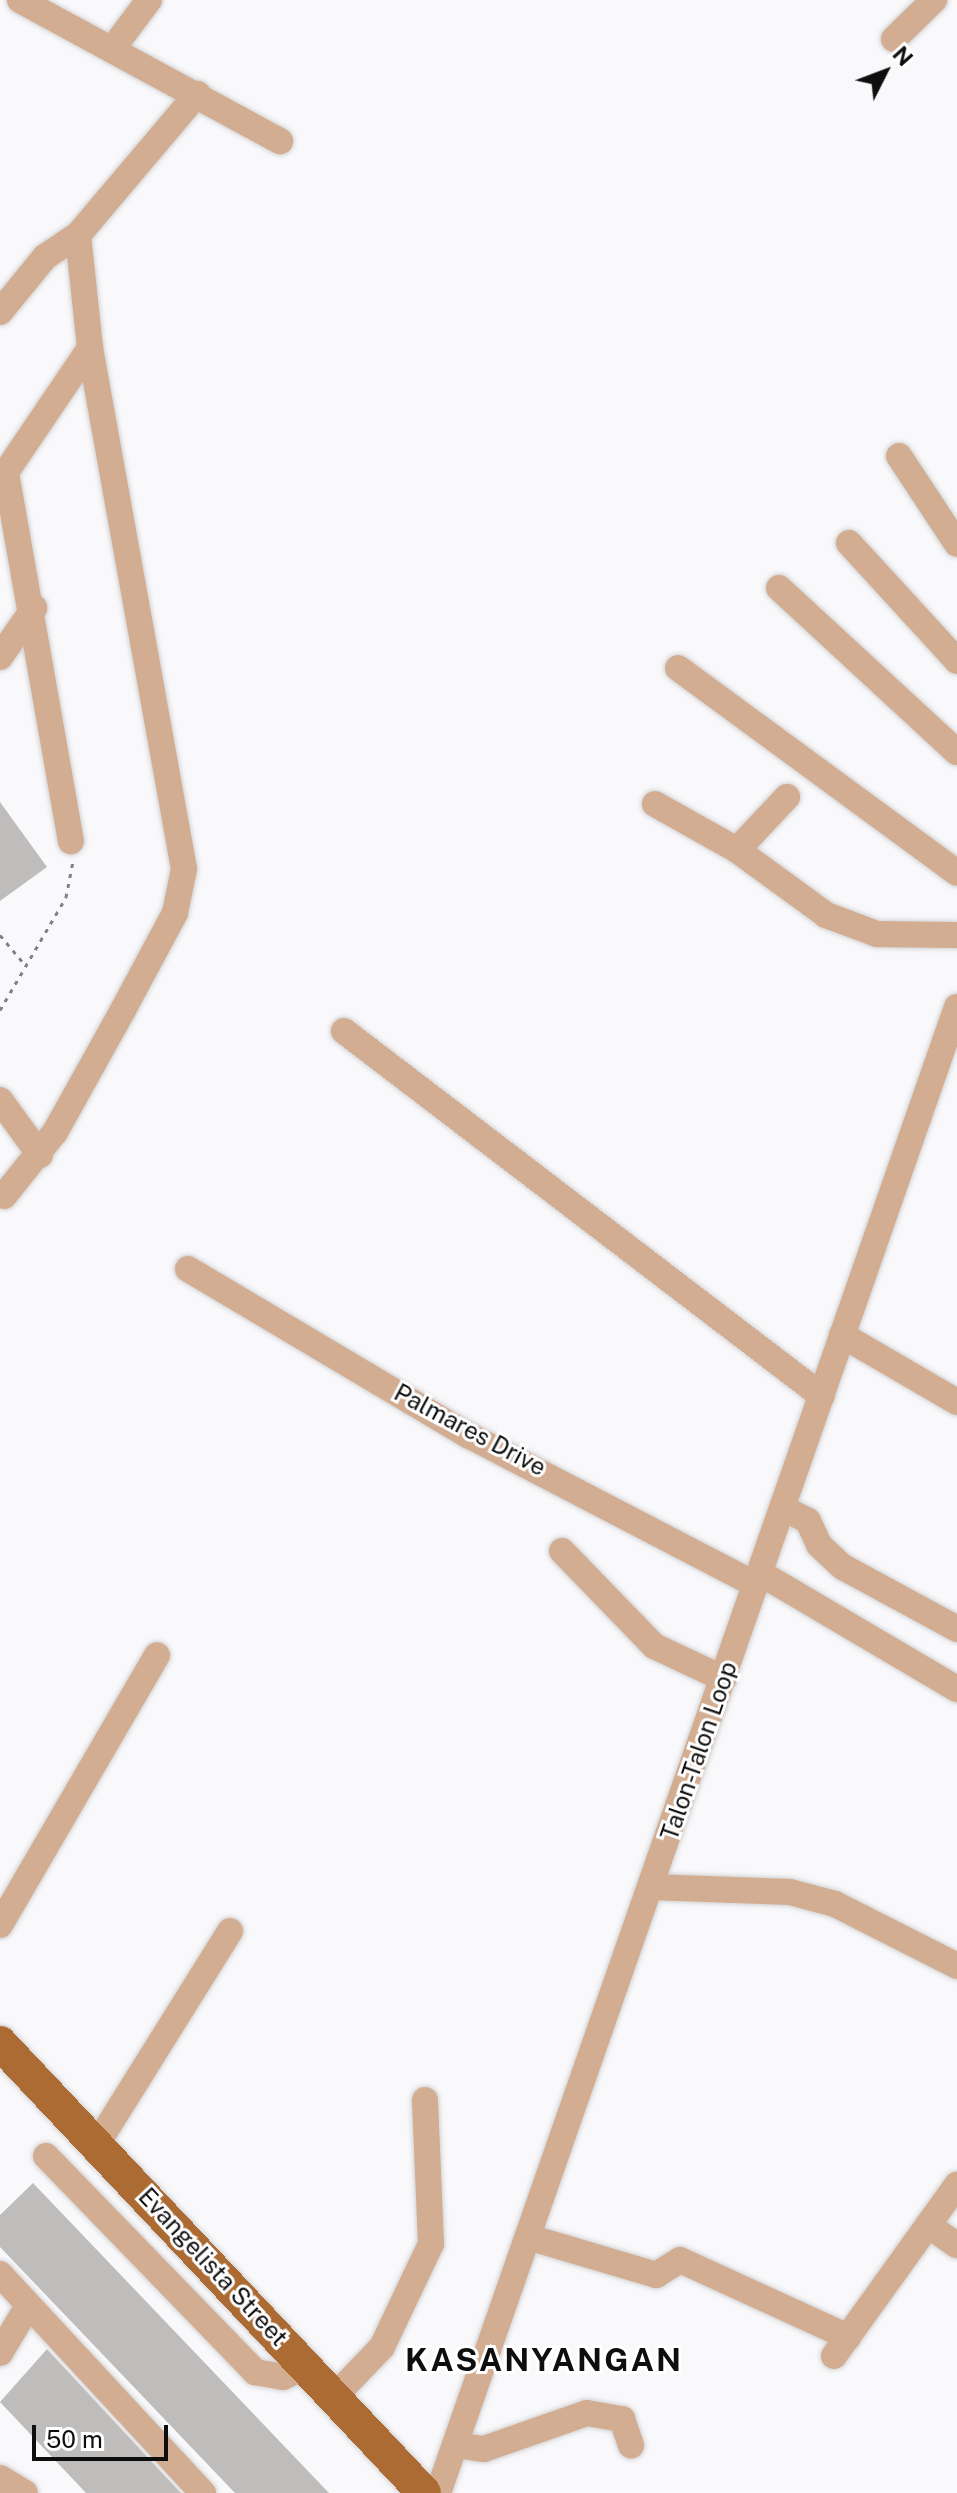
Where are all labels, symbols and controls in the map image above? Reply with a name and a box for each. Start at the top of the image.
north arrow [845,32,925,112]
text: N [887,41,918,71]
street label: Palmares Drive [389,1378,551,1482]
street label: Talon-Talon Loop [655,1658,743,1844]
street label: Evangelista Street [133,2182,293,2352]
district label: KASANYANGAN [405,2341,683,2379]
scale bar [36,2409,172,2459]
text: 50 m [46,2425,103,2453]

